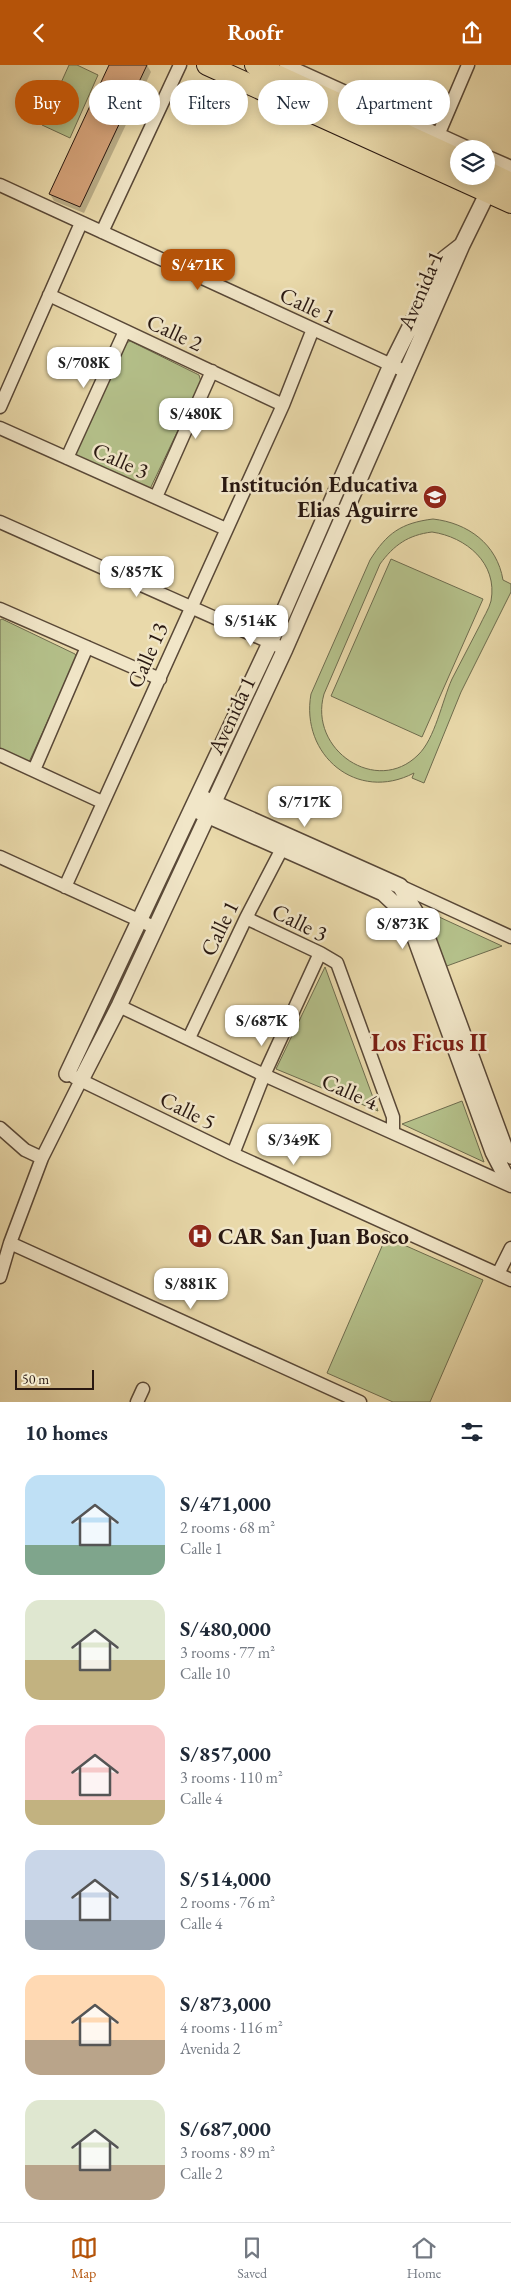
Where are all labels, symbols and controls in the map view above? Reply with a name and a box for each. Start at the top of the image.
text: Roofr [228,18,283,47]
icon: back [25,19,53,47]
icon: share [458,19,486,47]
chip: Buy [15,80,79,125]
chip: Rent [89,80,160,125]
chip: Filters [170,80,248,125]
chip: New [258,80,328,125]
chip: Apartment [338,80,450,125]
map controls [450,140,495,185]
button: layers [450,140,495,185]
street label: Avenida 1 [390,246,450,335]
pin: S/471K [157,249,239,291]
text: S/471K [172,254,224,275]
street label: Calle 1 [275,280,340,331]
street label: Calle 2 [142,307,208,358]
pin: S/708K [43,347,125,389]
text: S/708K [58,352,110,373]
pin: S/480K [155,397,237,440]
text: S/480K [170,403,222,424]
street label: Calle 3 [88,435,153,486]
place label: Institución Educativa Elias Aguirre [221,470,418,524]
school or university icon: Institución Educativa Elias Aguirre [422,484,448,510]
pin: S/857K [96,555,178,598]
text: S/857K [111,561,163,582]
pin: S/514K [210,605,292,647]
text: S/514K [225,610,277,631]
street label: Calle 13 [120,618,175,693]
street label: Avenida 1 [200,671,262,760]
pin: S/717K [264,785,346,828]
text: S/717K [279,791,331,812]
street label: Calle 1 [194,896,245,961]
street label: Calle 3 [267,897,332,948]
pin: S/873K [362,907,444,950]
text: S/873K [377,913,429,934]
pin: S/687K [221,1005,303,1047]
text: S/687K [236,1010,288,1031]
district label: Los Ficus II [371,1027,487,1058]
street label: Calle 4 [317,1066,383,1117]
street label: Calle 5 [155,1085,220,1136]
pin: S/349K [253,1123,335,1166]
text: S/349K [268,1129,320,1150]
place label: CAR San Juan Bosco [218,1222,409,1251]
hospital icon: CAR San Juan Bosco [187,1223,213,1249]
pin: S/881K [150,1267,232,1310]
text: S/881K [165,1273,217,1294]
scale bar [15,1367,94,1390]
text: 50 m [22,1370,49,1388]
icon: filters [458,1418,486,1446]
text: 10 homes [25,1419,108,1446]
text: S/471,000 [180,1490,271,1517]
icon: home [65,1495,125,1555]
text: 2 rooms · 68 m² [180,1517,275,1538]
text: Calle 1 [180,1538,223,1559]
text: S/480,000 [180,1615,271,1642]
icon: home [65,1620,125,1680]
text: 3 rooms · 77 m² [180,1642,275,1663]
text: Calle 10 [180,1663,230,1684]
text: S/857,000 [180,1740,271,1767]
icon: home [65,1745,125,1805]
text: 3 rooms · 110 m² [180,1767,283,1788]
text: Calle 4 [180,1788,223,1809]
text: S/514,000 [180,1865,271,1892]
icon: home [65,1870,125,1930]
text: 2 rooms · 76 m² [180,1892,275,1913]
text: Calle 4 [180,1913,223,1934]
text: S/873,000 [180,1990,271,2017]
icon: home [65,1995,125,2055]
text: 4 rooms · 116 m² [180,2017,283,2038]
text: Avenida 2 [180,2038,241,2059]
text: S/687,000 [180,2115,271,2142]
icon: home [65,2120,125,2180]
text: 3 rooms · 89 m² [180,2142,275,2163]
text: Calle 2 [180,2163,223,2184]
tab: Map [70,2234,98,2282]
tab: Saved [237,2234,267,2282]
tab: Home [407,2234,441,2282]

